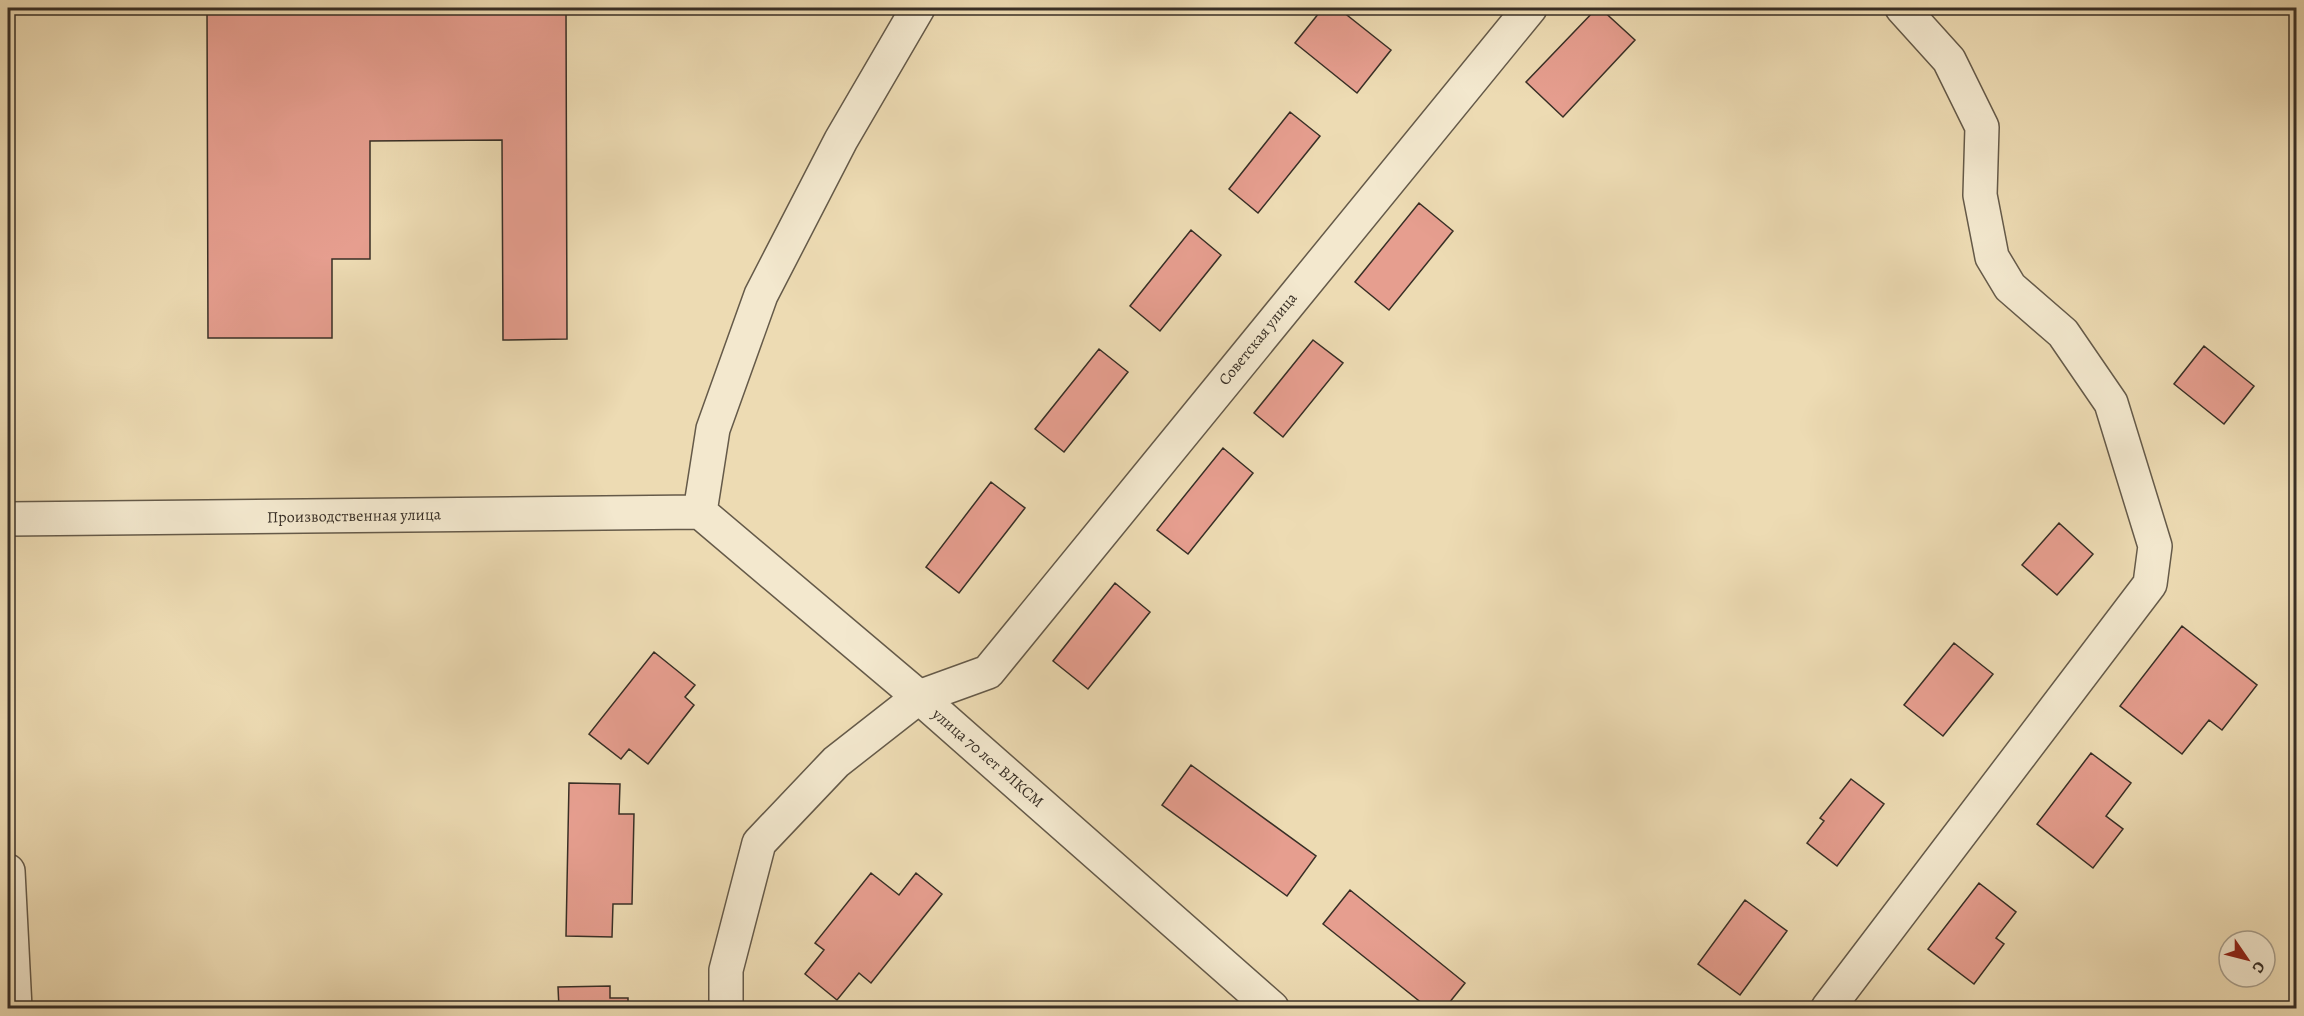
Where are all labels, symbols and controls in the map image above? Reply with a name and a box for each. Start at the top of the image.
street label: Советская улица [1214,287,1303,390]
street label: Производственная улица [267,503,442,529]
street label: улица 70 лет ВЛКСМ [927,703,1049,813]
north arrow [2217,929,2277,989]
text: С [2247,957,2270,977]

